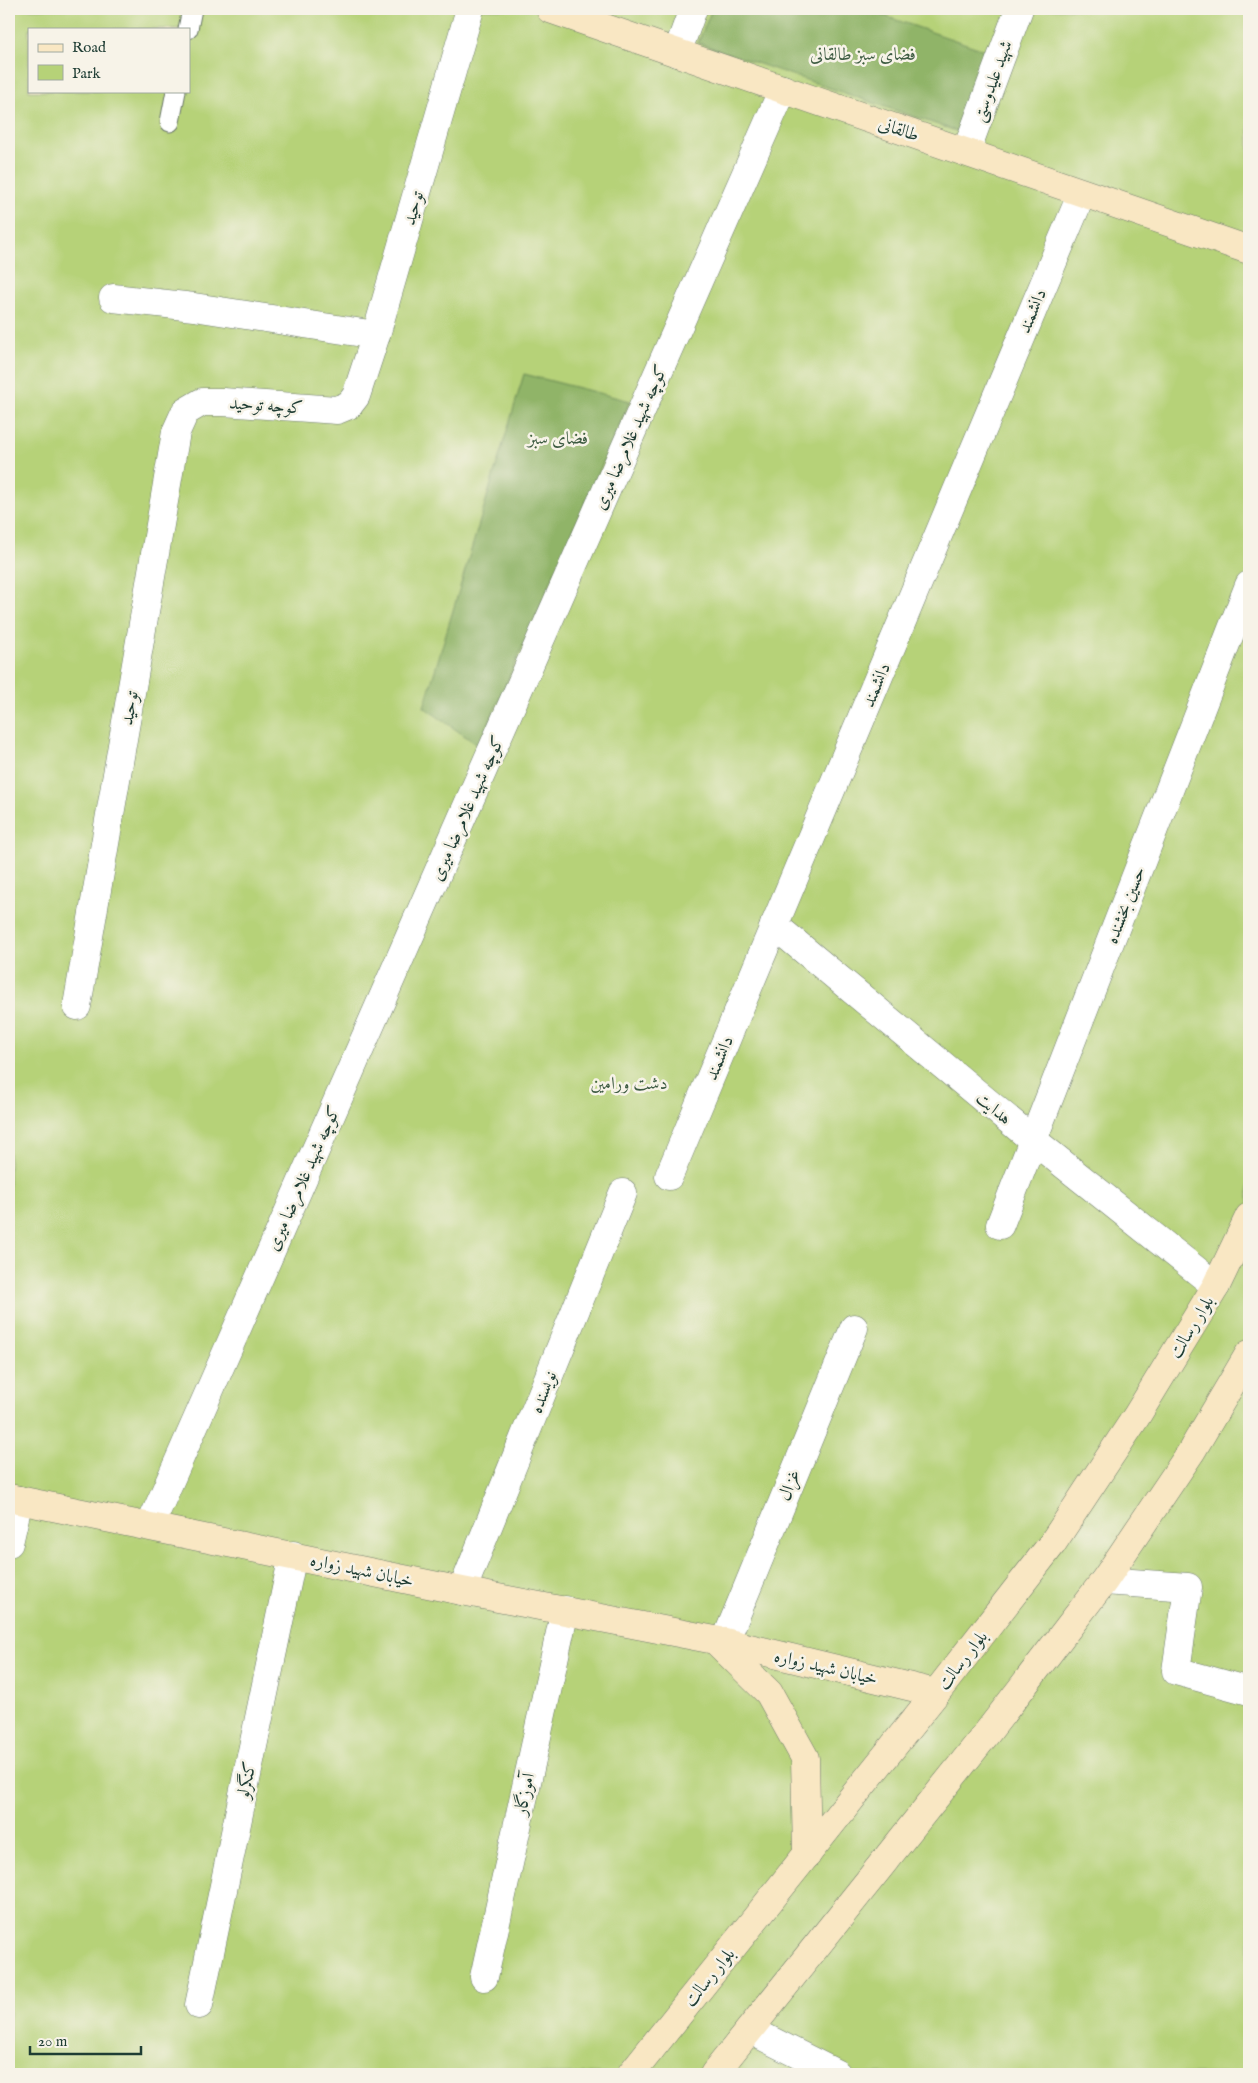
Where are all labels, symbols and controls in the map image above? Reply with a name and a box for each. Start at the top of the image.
legend [28,28,190,92]
text: Road [72,38,107,57]
street label: شهید علیدوستی [968,38,1019,125]
park label: فضای سبز طالقانی [810,44,916,67]
text: Park [72,64,102,83]
street label: طالقانی [875,113,922,148]
street label: توحید [399,188,430,228]
street label: دانشمند [1014,286,1053,337]
street label: کوچه شهید غلامرضا میری [589,361,674,514]
street label: کوچه توحید [228,392,304,421]
park label: فضای سبز [526,428,588,451]
street label: دانشمند [858,660,897,711]
street label: توحید [116,689,145,727]
street label: کوچه شهید غلامرضا میری [426,732,511,885]
street label: حسین بخشنده [1101,864,1152,947]
street label: دانشمند [701,1033,740,1084]
park label: دشت ورامین [590,1073,668,1096]
street label: هدایت [970,1088,1016,1131]
street label: کوچه شهید غلامرضا میری [262,1102,347,1255]
street label: بلوار رسالت [1165,1292,1220,1363]
street label: نویسنده [526,1368,563,1417]
street label: غزال [774,1466,807,1505]
street label: خیابان شهید زواره [308,1549,416,1594]
street label: بلوار رسالت [933,1627,994,1695]
street label: خیابان شهید زواره [772,1645,880,1692]
street label: کنگرلو [231,1759,263,1803]
street label: آموزگار [508,1769,542,1820]
street label: بلوار رسالت [679,1944,741,2012]
scale bar [30,2023,141,2055]
text: 20 m [38,2032,68,2051]

